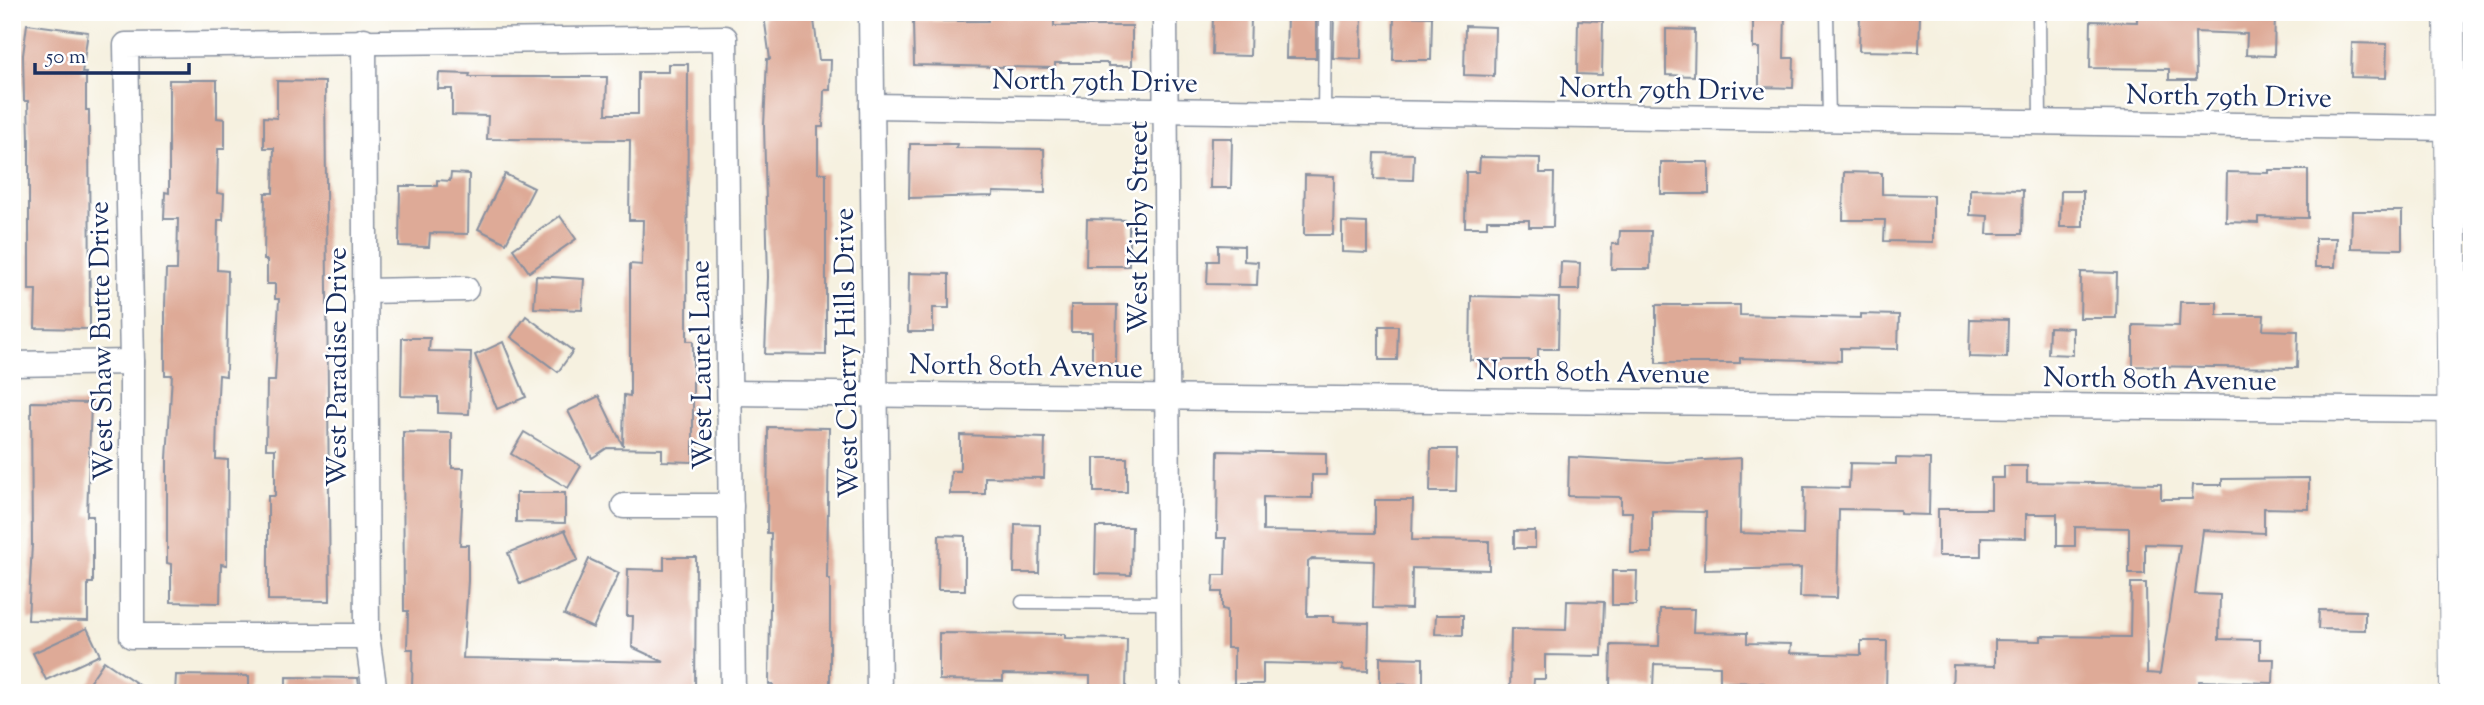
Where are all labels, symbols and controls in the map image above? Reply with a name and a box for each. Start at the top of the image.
scale bar [35,32,189,76]
text: 50 m [45,43,86,73]
street label: North 79th Drive [992,61,1198,105]
street label: North 79th Drive [1559,69,1765,113]
street label: North 79th Drive [2126,76,2332,120]
street label: West Kirby Street [1120,120,1160,333]
street label: West Shaw Butte Drive [81,201,125,481]
street label: West Cherry Hills Drive [825,207,871,499]
street label: West Paradise Drive [319,247,359,487]
street label: West Laurel Lane [681,260,725,470]
street label: North 80th Avenue [909,346,1143,390]
street label: North 80th Avenue [1476,352,1710,396]
street label: North 80th Avenue [2043,359,2277,403]

